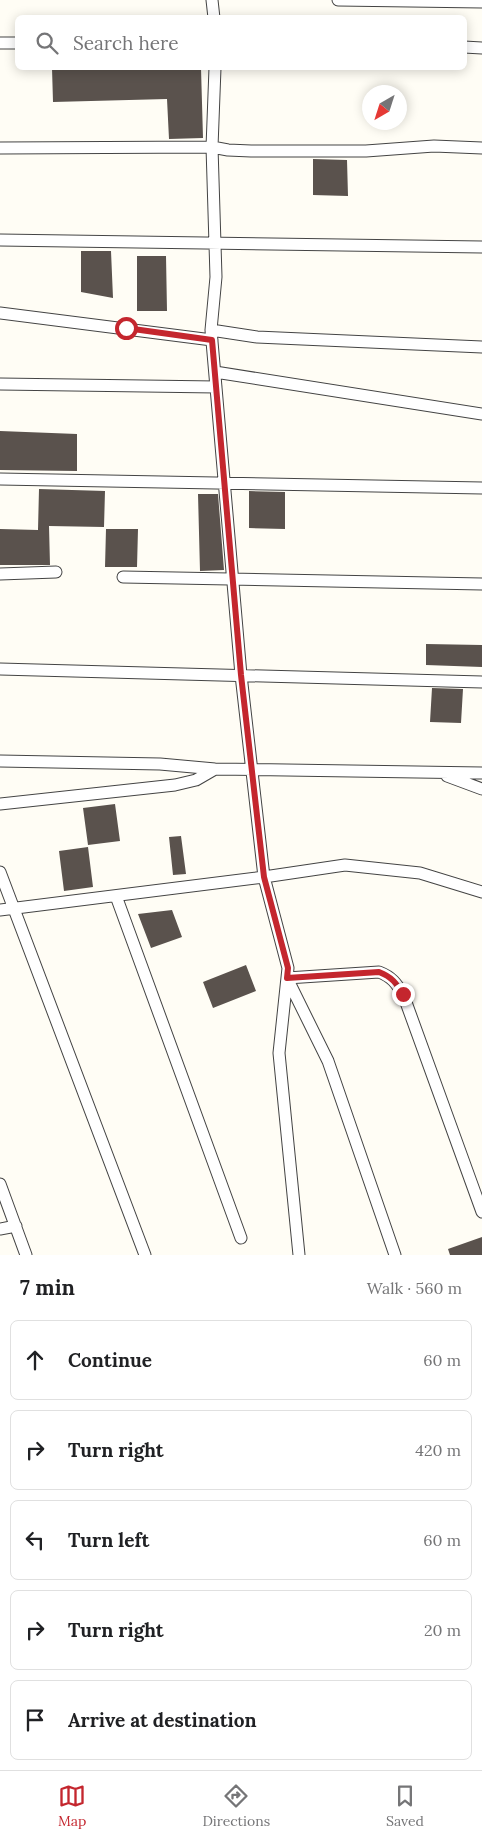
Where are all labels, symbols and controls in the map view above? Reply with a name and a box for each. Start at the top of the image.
search box [15,15,467,70]
icon: search [33,29,61,57]
text: Search here [73,31,179,55]
north arrow [362,85,407,130]
route start [115,317,138,340]
route end [392,983,415,1006]
text: 7 min [20,1274,75,1301]
text: Walk · 560 m [367,1278,462,1298]
icon: ahead [21,1346,49,1374]
text: Continue [68,1348,152,1372]
text: 60 m [423,1350,461,1370]
icon: right [21,1436,49,1464]
text: Turn right [68,1438,164,1462]
text: 420 m [415,1440,461,1460]
icon: left [21,1526,49,1554]
text: Turn left [68,1528,149,1552]
text: 60 m [423,1530,461,1550]
icon: right [21,1616,49,1644]
text: Turn right [68,1618,164,1642]
text: 20 m [424,1620,461,1640]
icon: arrive [21,1706,49,1734]
text: Arrive at destination [68,1708,257,1732]
tab: Map [58,1782,86,1830]
tab: Directions [202,1782,270,1830]
tab: Saved [386,1782,424,1830]

